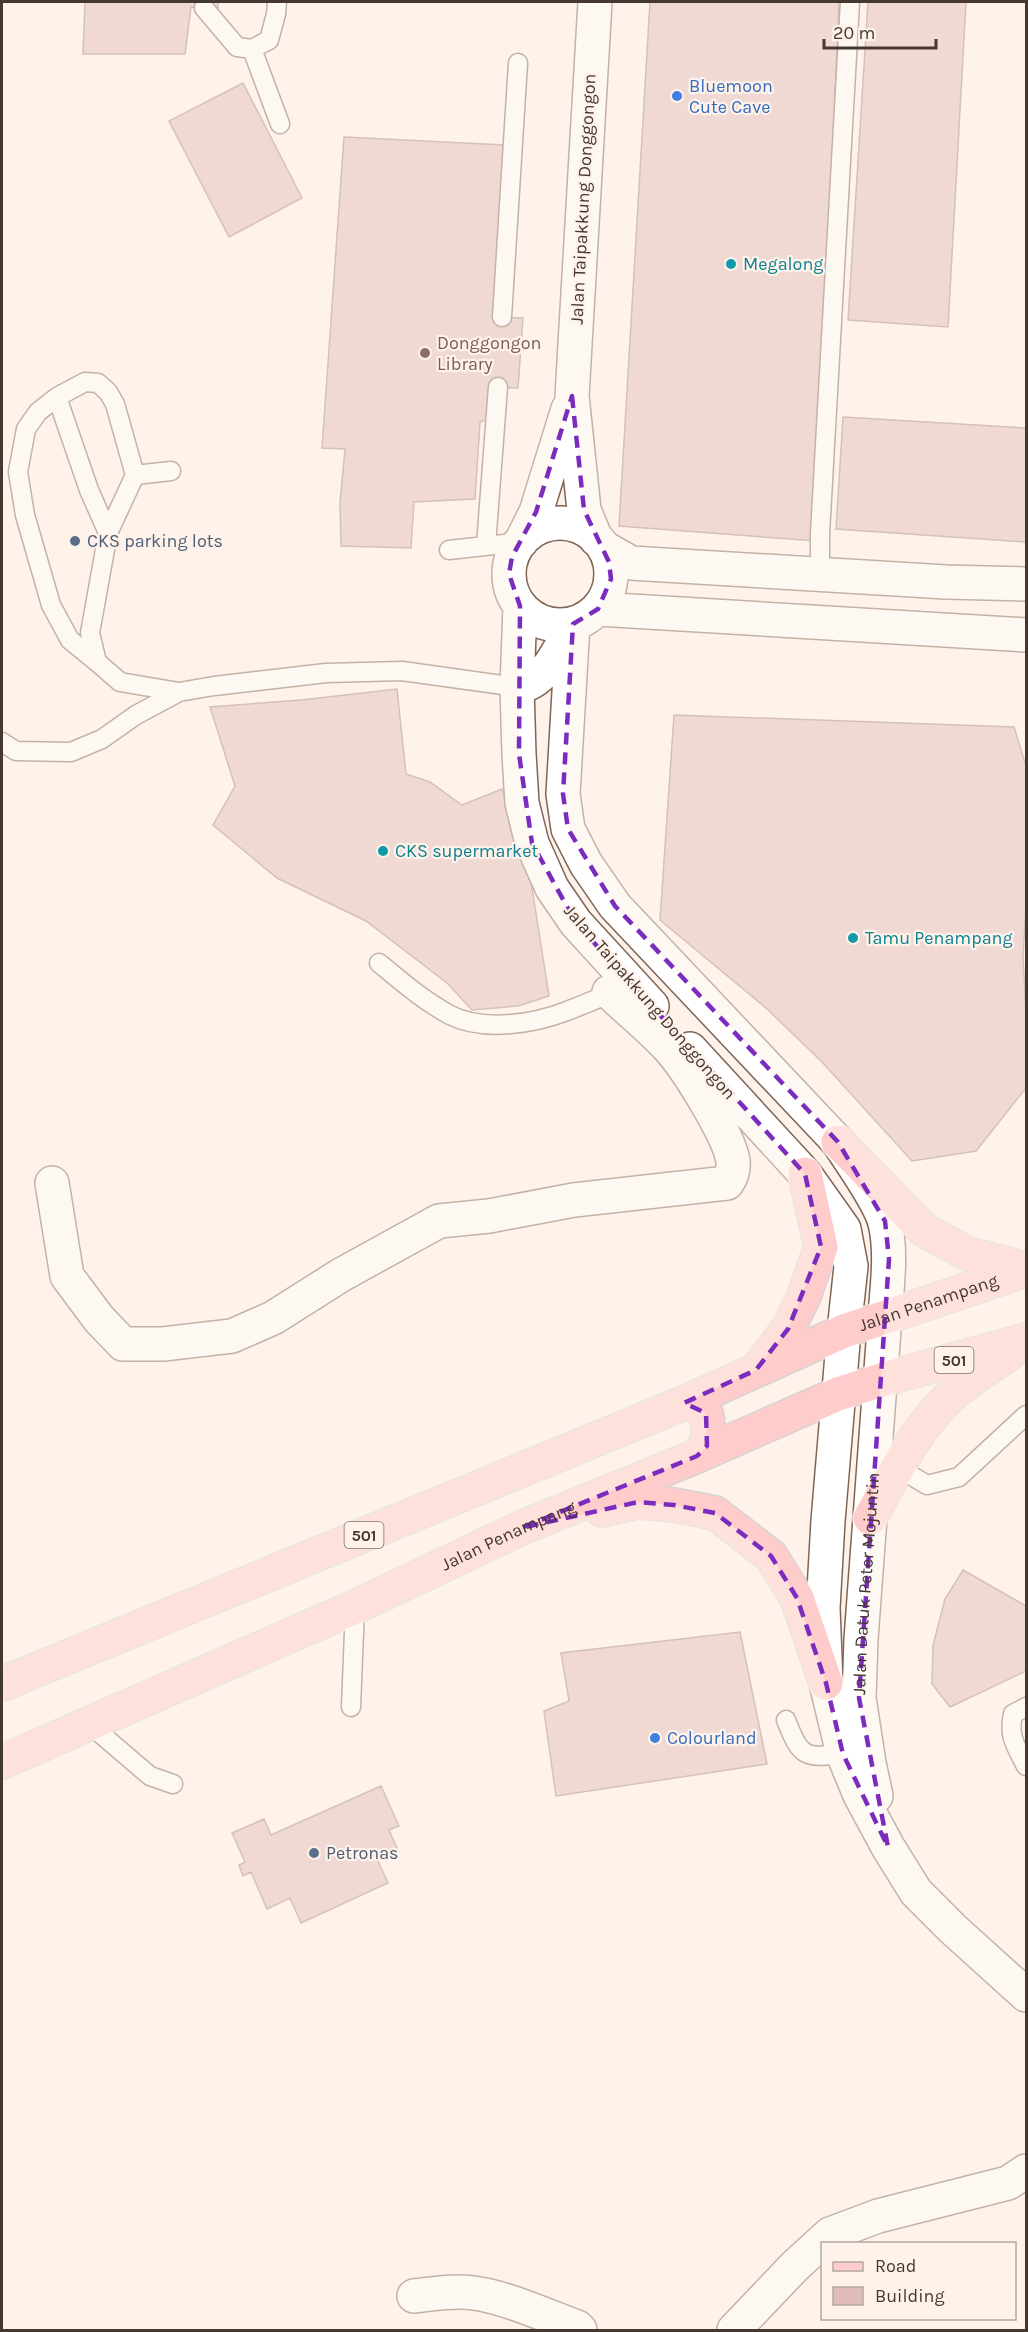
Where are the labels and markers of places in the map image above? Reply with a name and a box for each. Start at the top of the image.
place label: Bluemoon Cute Cave [689,75,773,118]
marker: Bluemoon Cute Cave [670,89,684,103]
place label: Megalong [743,253,823,275]
marker: Megalong [724,257,738,271]
place label: Donggongon Library [437,332,541,375]
marker: Donggongon Library [418,346,432,360]
place label: CKS parking lots [87,530,223,552]
marker: CKS parking lots [68,534,82,548]
place label: CKS supermarket [395,840,538,862]
marker: CKS supermarket [376,844,390,858]
place label: Tamu Penampang [865,927,1013,949]
marker: Tamu Penampang [846,931,860,945]
place label: Colourland [667,1727,757,1749]
marker: Colourland [648,1731,662,1745]
place label: Petronas [326,1842,399,1864]
marker: Petronas [307,1846,321,1860]

